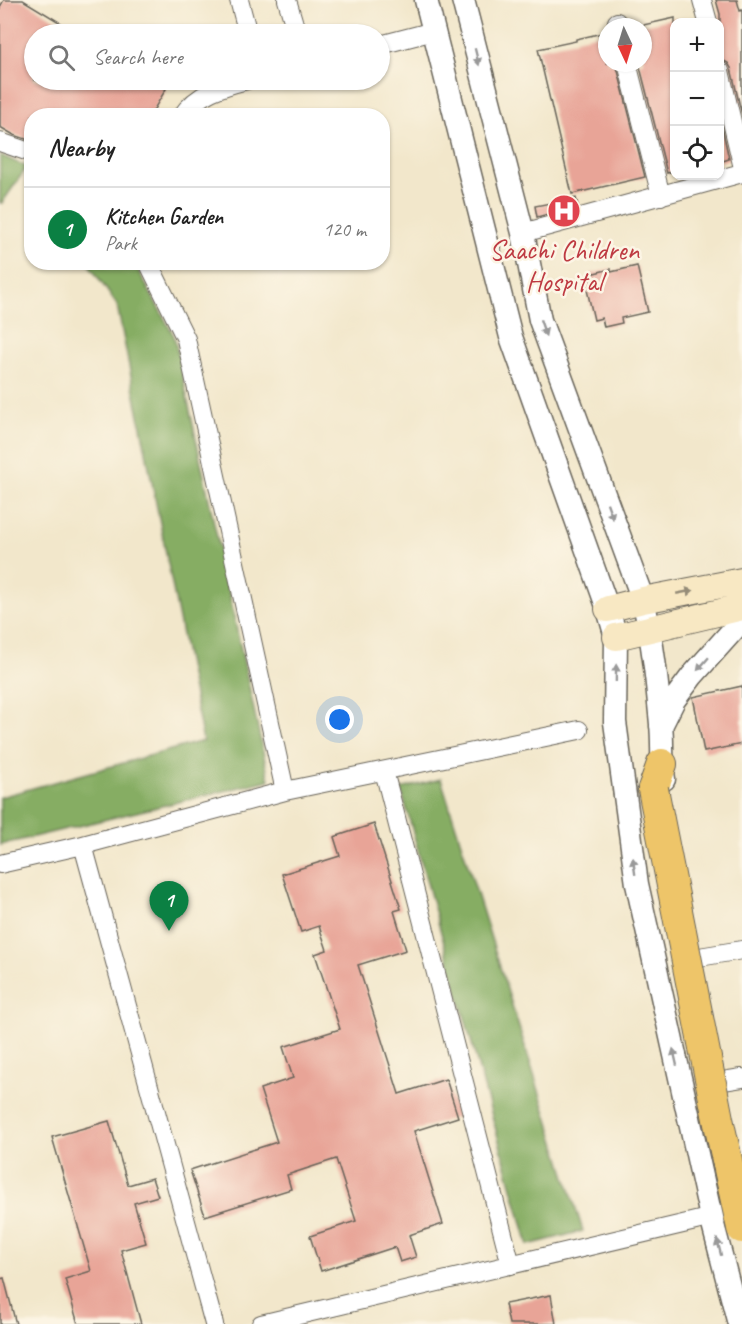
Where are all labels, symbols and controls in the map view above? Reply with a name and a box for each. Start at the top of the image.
north arrow [598,18,652,72]
map controls [670,18,724,180]
button: + [670,18,724,72]
search box [24,24,390,90]
icon: search [45,41,78,74]
text: Search here [93,43,183,71]
one-way arrow [473,48,483,66]
button: − [670,72,724,126]
button: locate [670,126,724,180]
text: Nearby [48,131,113,164]
hospital icon: Saachi Children Hospital [546,193,582,229]
text: Kitchen Garden [105,203,223,231]
text: 1 [63,217,72,242]
text: 120 m [323,217,366,242]
text: Park [105,231,137,256]
place label: Saachi Children Hospital [489,232,640,299]
one-way arrow [539,319,549,337]
one-way arrow [606,502,616,520]
one-way arrow [676,587,695,596]
one-way arrow [696,656,710,671]
one-way arrow [611,663,621,682]
your location [325,705,354,734]
one-way arrow [630,857,639,876]
pin: 1 [150,882,188,931]
one-way arrow [670,1048,680,1066]
one-way arrow [714,1238,723,1256]

